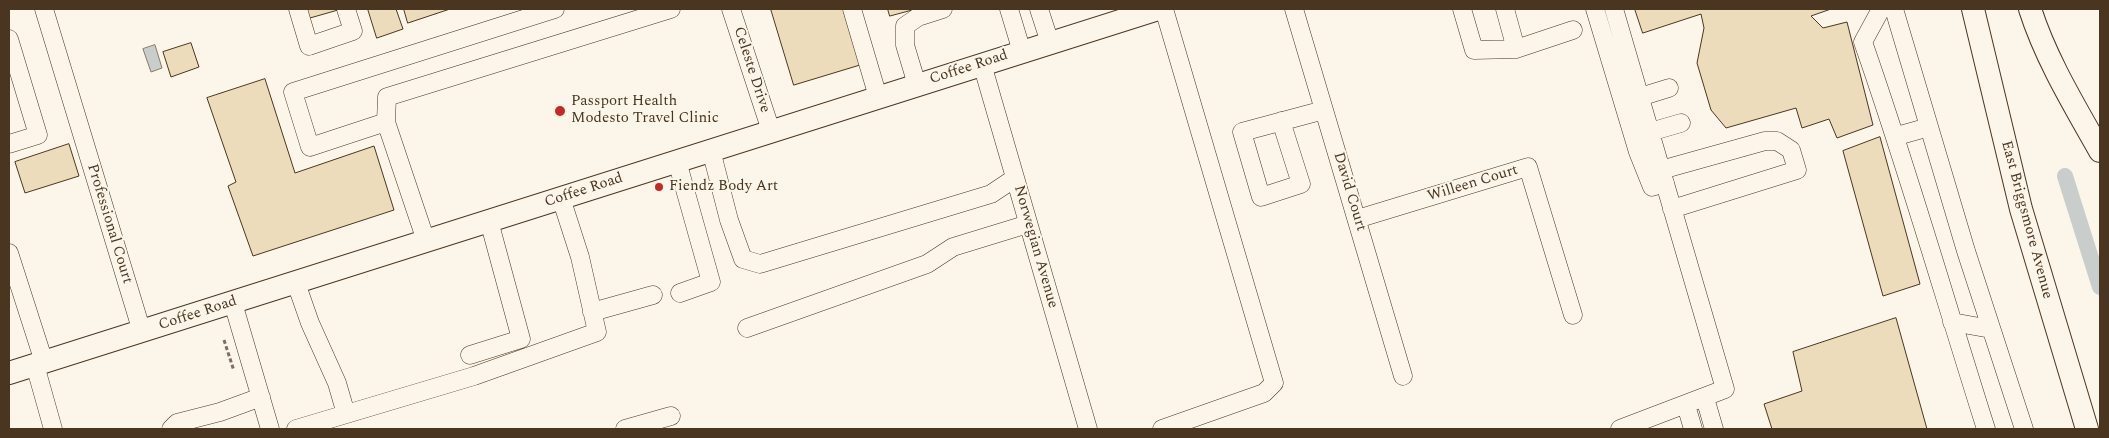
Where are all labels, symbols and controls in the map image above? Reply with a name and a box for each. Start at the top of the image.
street label: Celeste Drive [729,25,773,115]
street label: Coffee Road [928,47,1010,89]
place label: Passport Health Modesto Travel Clinic [571,93,719,128]
marker: Passport Health Modesto Travel Clinic [553,104,567,118]
street label: East Briggsmore Avenue [1996,139,2056,301]
street label: David Court [1328,150,1370,234]
street label: Professional Court [82,162,136,286]
street label: Willeen Court [1426,162,1520,206]
street label: Coffee Road [543,170,625,212]
place label: Fiendz Body Art [669,178,778,196]
marker: Fiendz Body Art [653,181,665,193]
street label: Norwegian Avenue [1009,184,1061,310]
street label: Coffee Road [157,293,239,335]

